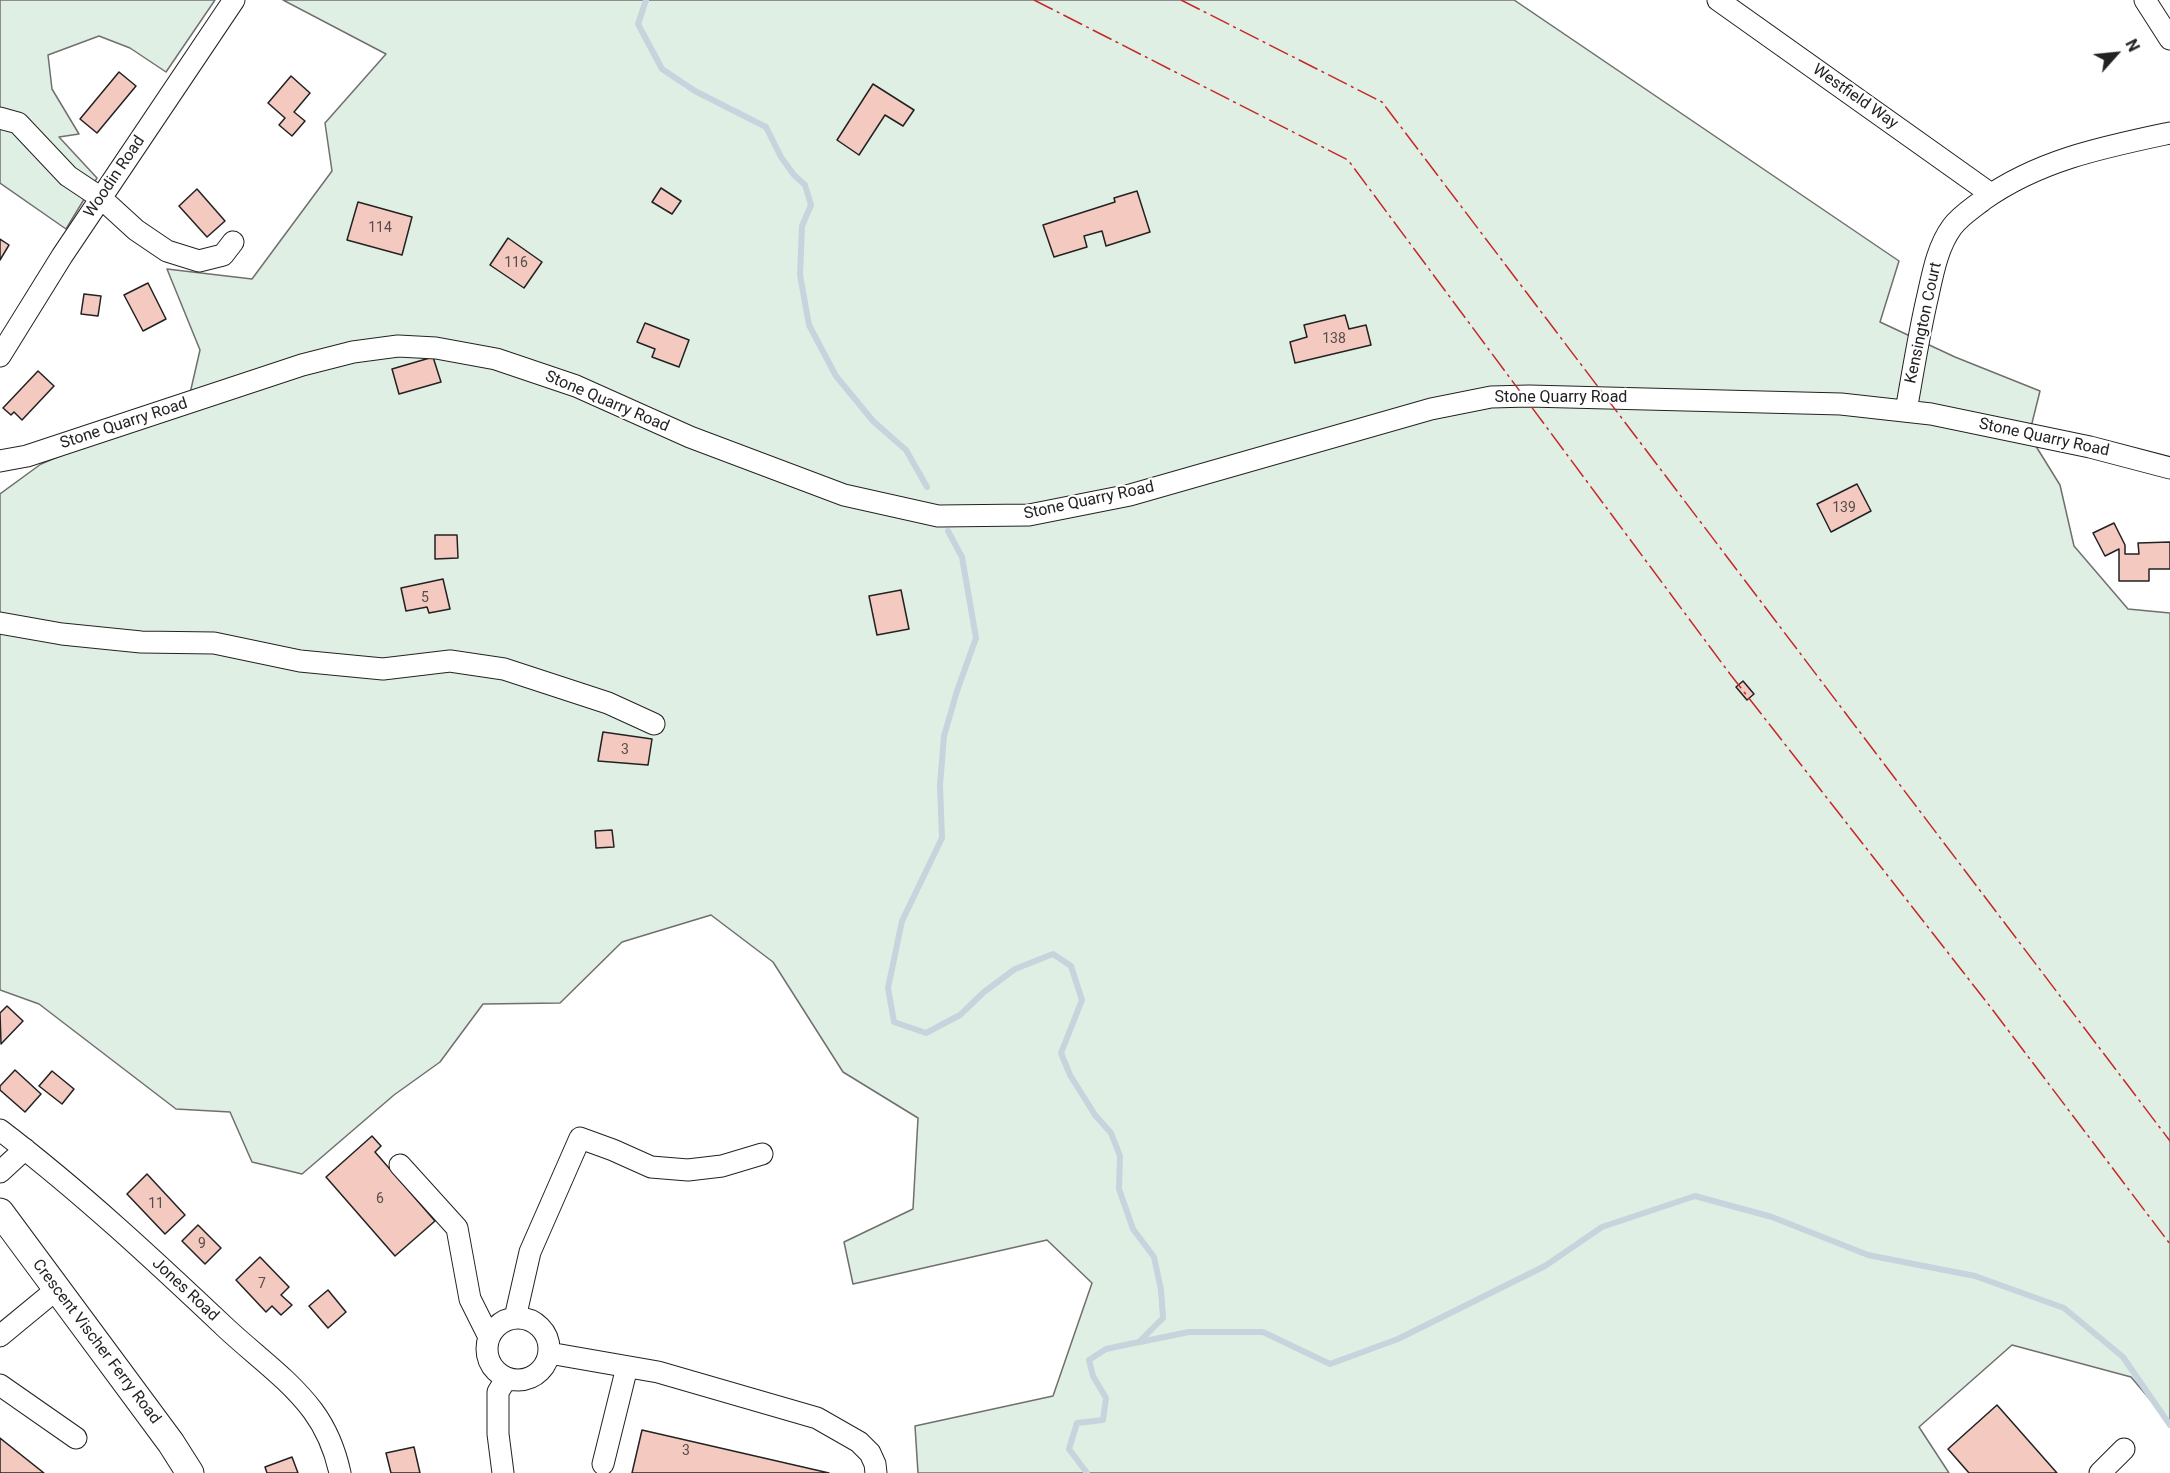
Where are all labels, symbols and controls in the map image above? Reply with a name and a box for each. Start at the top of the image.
north arrow [2086,24,2146,84]
text: N [2121,36,2144,55]
street label: Westfield Way [1808,60,1902,134]
street label: Woodin Road [81,132,149,222]
house number: 114 [368,220,392,236]
house number: 116 [504,255,528,271]
street label: Kensington Court [1902,261,1946,385]
house number: 138 [1322,331,1346,347]
street label: Stone Quarry Road [542,367,672,437]
street label: Stone Quarry Road [1495,388,1627,408]
street label: Stone Quarry Road [58,394,190,454]
street label: Stone Quarry Road [1977,415,2111,461]
street label: Stone Quarry Road [1022,478,1156,524]
house number: 139 [1832,500,1856,516]
house number: 5 [421,590,429,606]
house number: 3 [621,742,629,758]
house number: 6 [376,1191,384,1207]
house number: 11 [148,1196,164,1212]
house number: 9 [198,1236,206,1252]
street label: Jones Road [148,1254,222,1326]
street label: Crescent Vischer Ferry Road [28,1256,164,1428]
house number: 7 [258,1276,266,1292]
house number: 3 [682,1443,690,1459]

